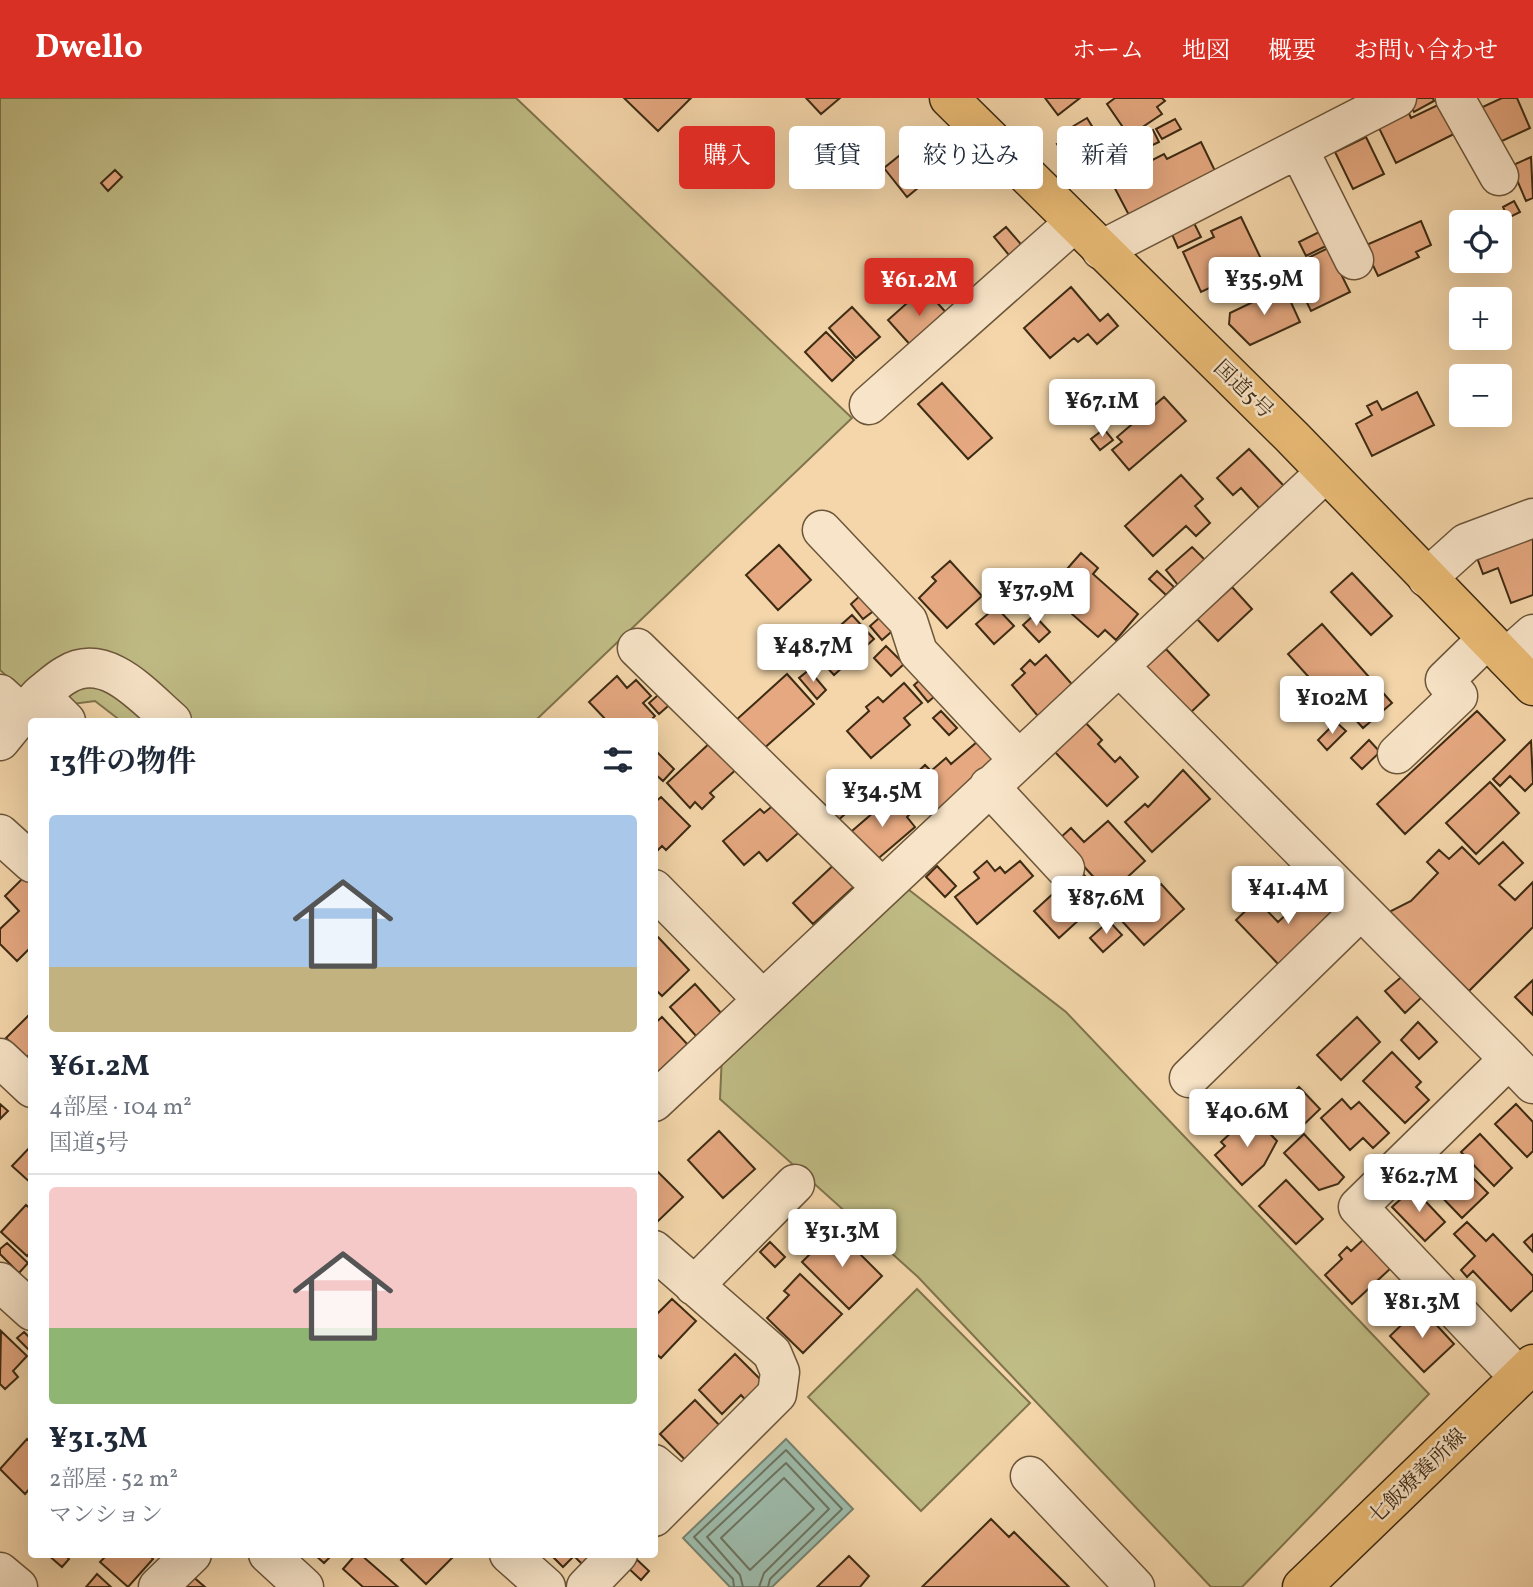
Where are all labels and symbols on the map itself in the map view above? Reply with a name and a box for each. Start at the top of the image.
pin: ¥61.2M [862,258,976,318]
pin: ¥35.9M [1207,258,1321,317]
street label: 国道5号 [1207,354,1279,426]
pin: ¥67.1M [1045,380,1159,439]
pin: ¥37.9M [979,568,1093,628]
pin: ¥48.7M [756,624,870,684]
pin: ¥102M [1283,676,1381,736]
pin: ¥34.5M [825,770,939,829]
pin: ¥41.4M [1231,866,1345,926]
pin: ¥87.6M [1049,876,1163,936]
pin: ¥40.6M [1190,1090,1304,1149]
pin: ¥62.7M [1362,1154,1476,1214]
pin: ¥31.3M [785,1210,899,1269]
pin: ¥81.3M [1365,1280,1479,1340]
street label: 七飯療養所線 [1363,1423,1473,1531]

